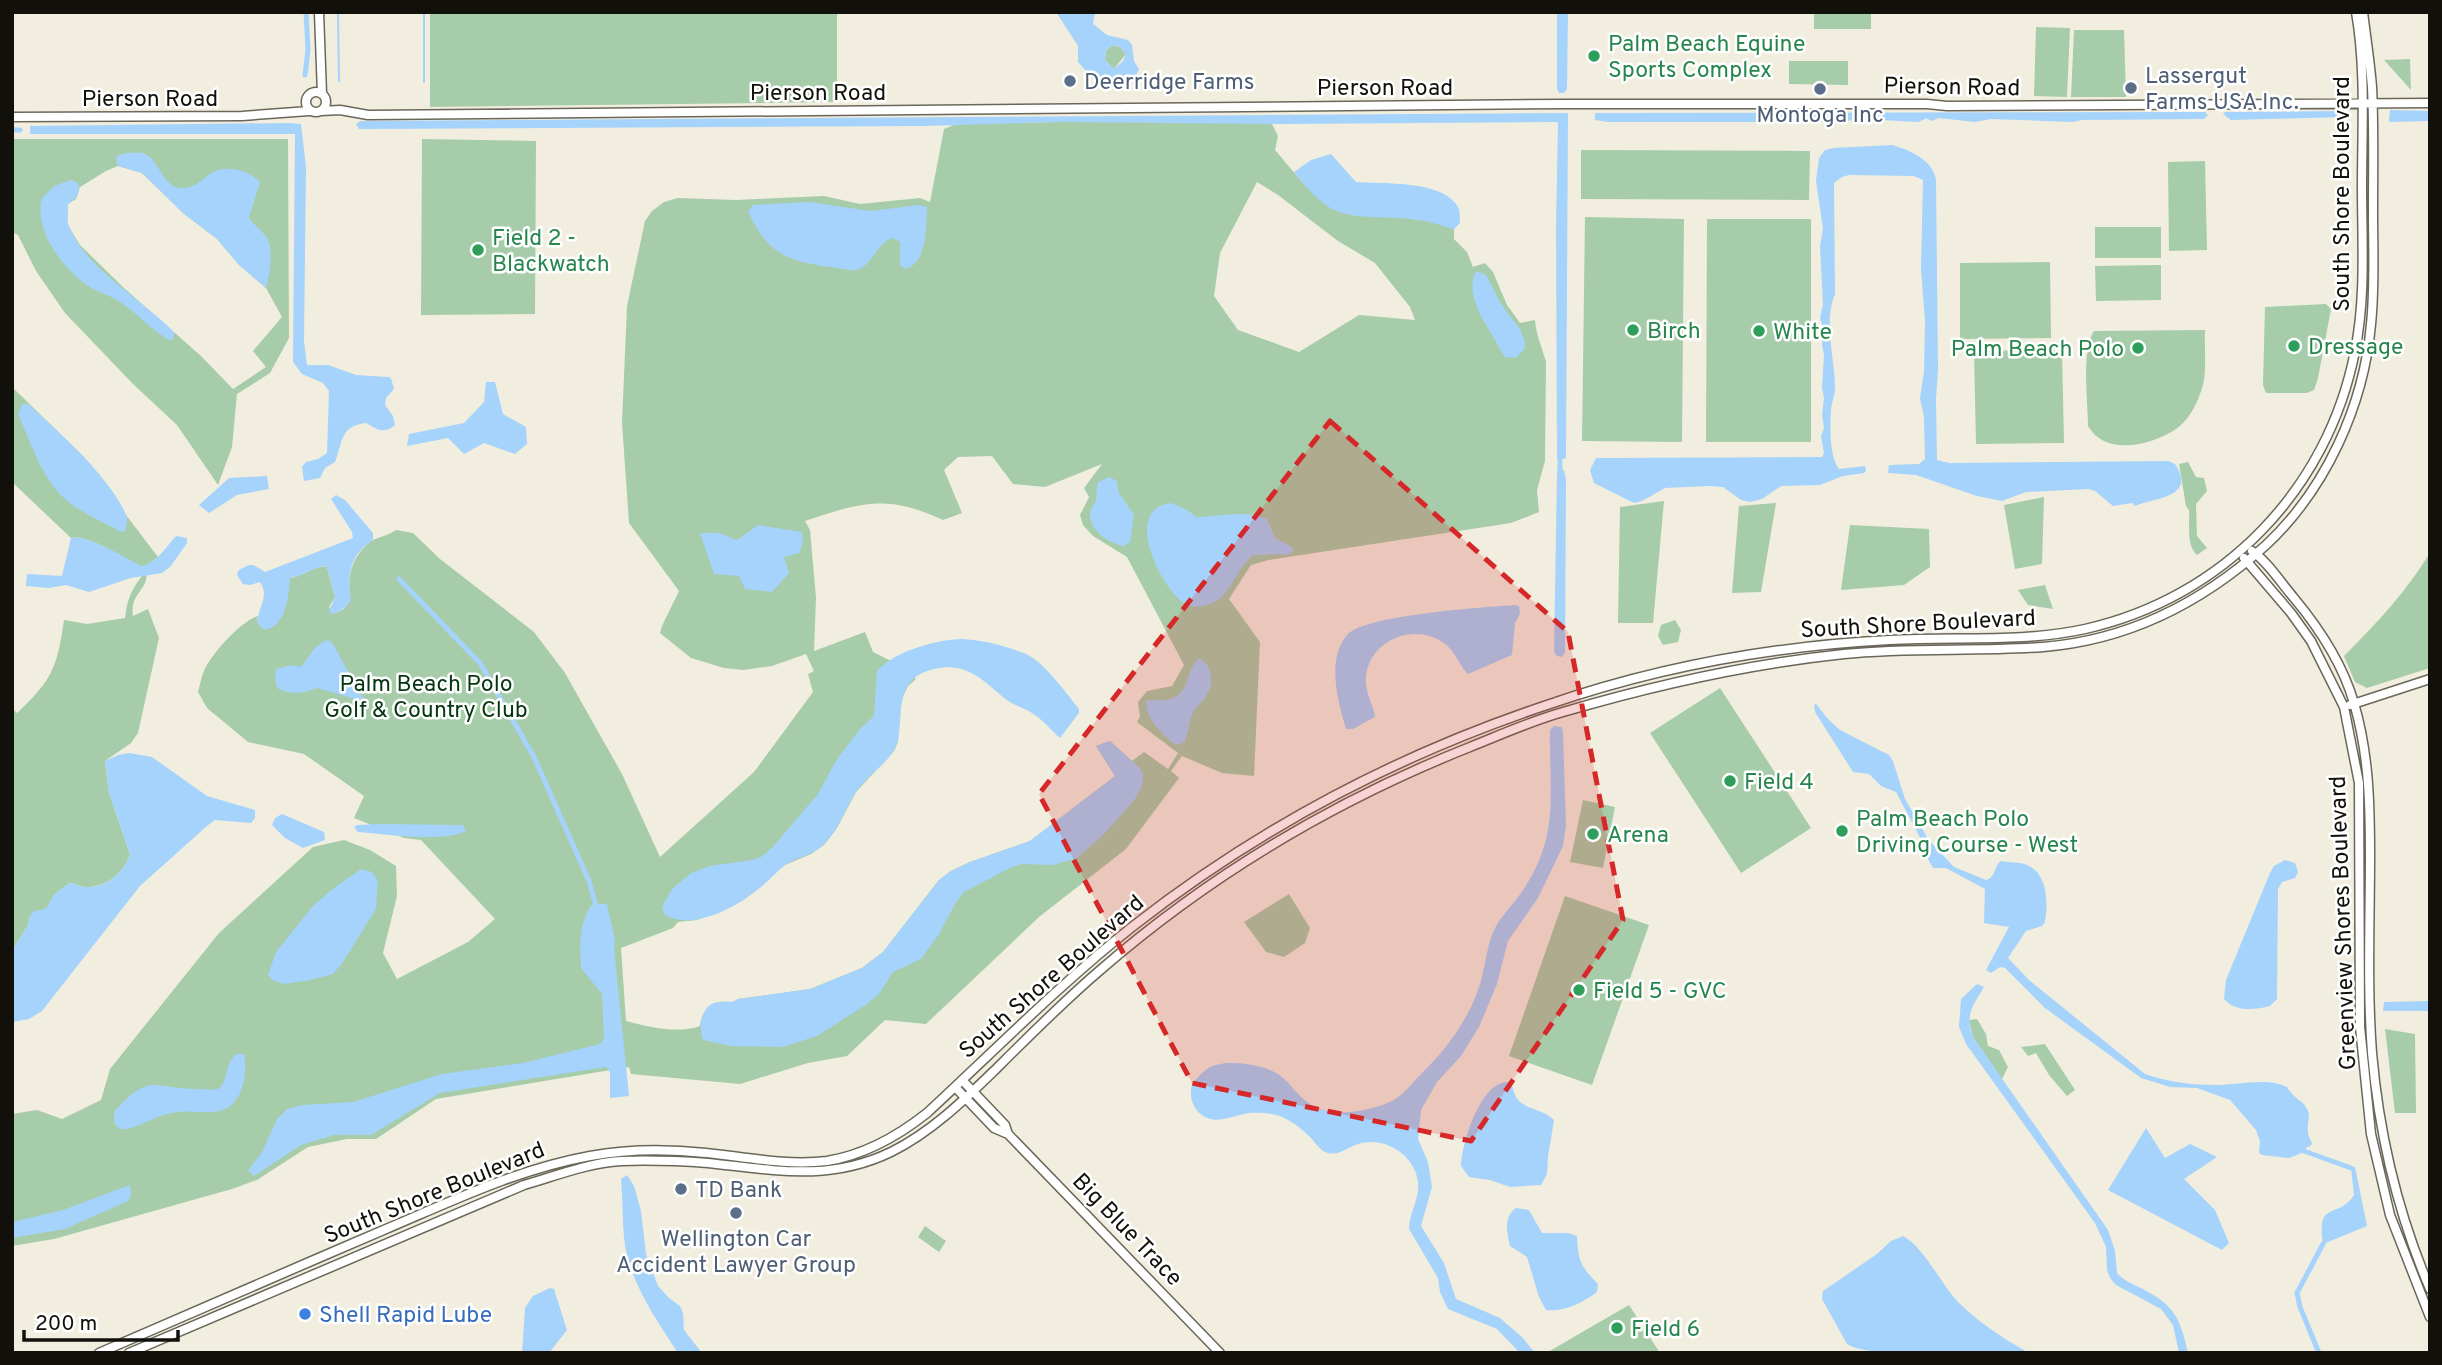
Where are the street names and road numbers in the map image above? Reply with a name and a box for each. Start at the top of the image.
street label: Pierson Road [1883,73,2020,104]
street label: Pierson Road [1317,75,1453,104]
street label: South Shore Boulevard [2329,76,2358,312]
street label: Pierson Road [750,80,886,109]
street label: Pierson Road [82,86,218,115]
street label: South Shore Boulevard [1800,605,2037,646]
street label: Greenview Shores Boulevard [2325,775,2364,1071]
street label: South Shore Boulevard [954,890,1151,1066]
street label: South Shore Boulevard [320,1137,550,1252]
street label: Big Blue Trace [1065,1168,1188,1293]

